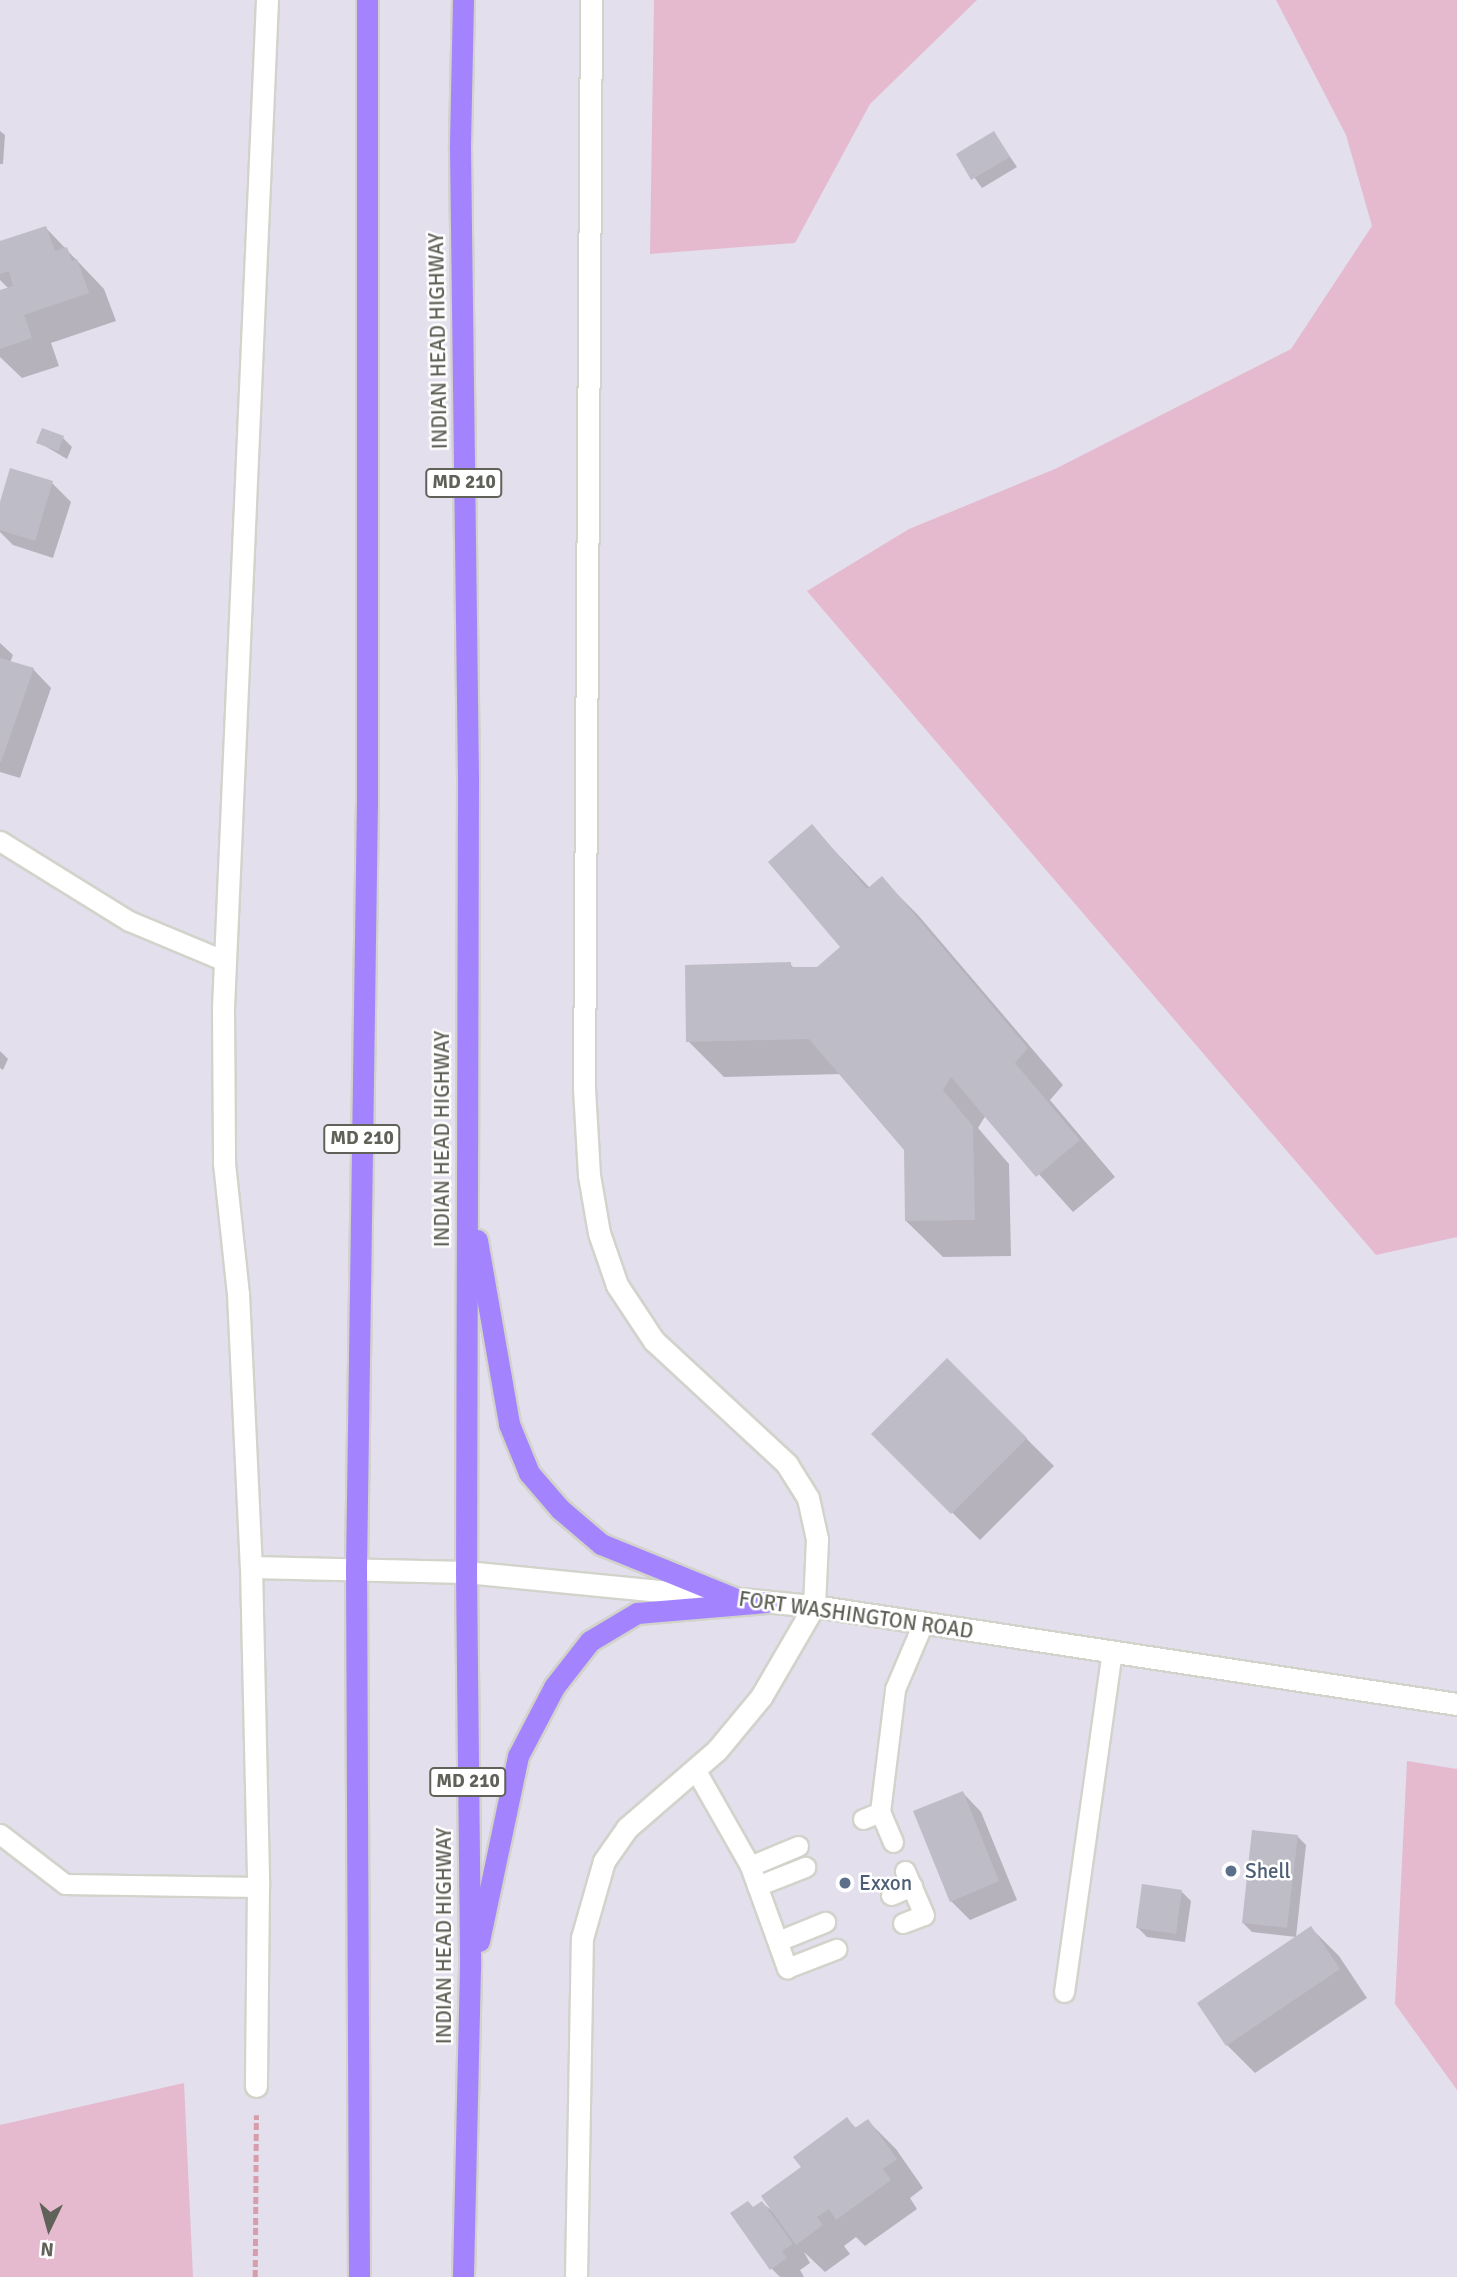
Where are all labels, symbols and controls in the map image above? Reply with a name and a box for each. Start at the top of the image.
street label: INDIAN HEAD HIGHWAY [424,232,452,450]
road number: MD 210 [424,468,504,498]
street label: INDIAN HEAD HIGHWAY [429,1031,455,1247]
road number: MD 210 [322,1124,402,1154]
street label: FORT WASHINGTON ROAD [737,1586,975,1644]
road number: MD 210 [428,1766,508,1798]
street label: INDIAN HEAD HIGHWAY [431,1828,457,2044]
place label: Shell [1245,1858,1291,1884]
marker: Shell [1223,1863,1239,1879]
place label: Exxon [859,1870,912,1896]
marker: Exxon [837,1875,853,1891]
north arrow [14,2193,84,2263]
text: N [40,2236,55,2261]

